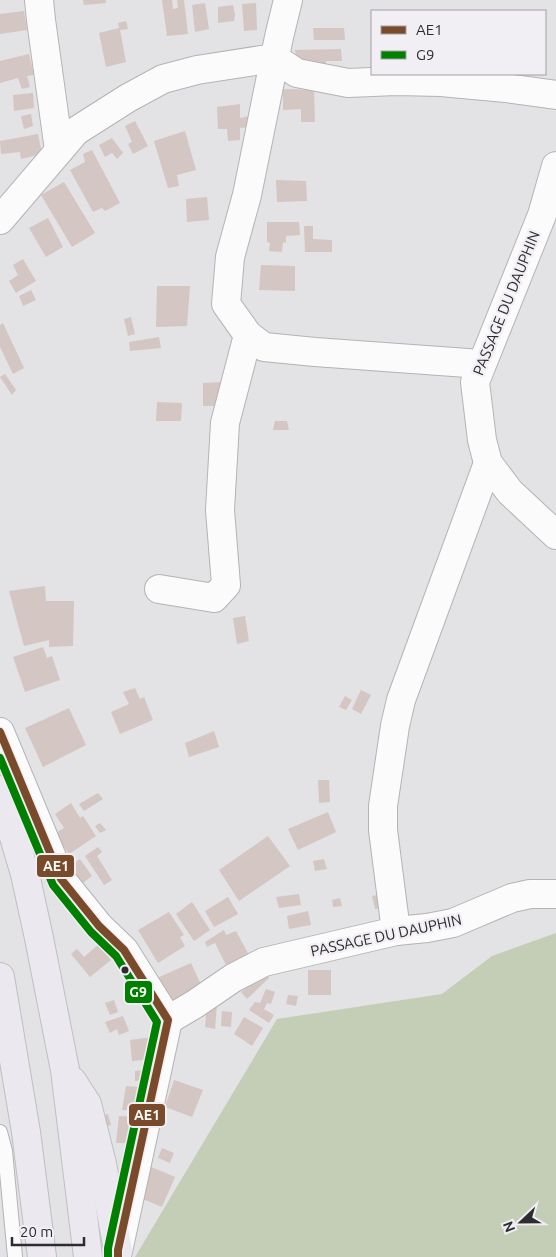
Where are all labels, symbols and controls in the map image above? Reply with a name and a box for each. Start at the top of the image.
legend [371,10,546,75]
text: AE1 [416,21,443,38]
text: G9 [416,46,434,63]
street label: PASSAGE DU DAUPHIN [469,228,543,378]
line badge: AE1 [36,854,75,878]
text: AE1 [43,858,69,874]
street label: PASSAGE DU DAUPHIN [309,911,463,959]
unlabelled marker [120,965,130,975]
line badge: G9 [124,980,153,1004]
text: G9 [129,984,147,1000]
line badge: AE1 [128,1103,166,1127]
text: AE1 [134,1107,160,1123]
north arrow [496,1197,546,1247]
scale bar [12,1214,85,1246]
text: N [500,1219,518,1235]
text: 20 m [20,1223,53,1240]

